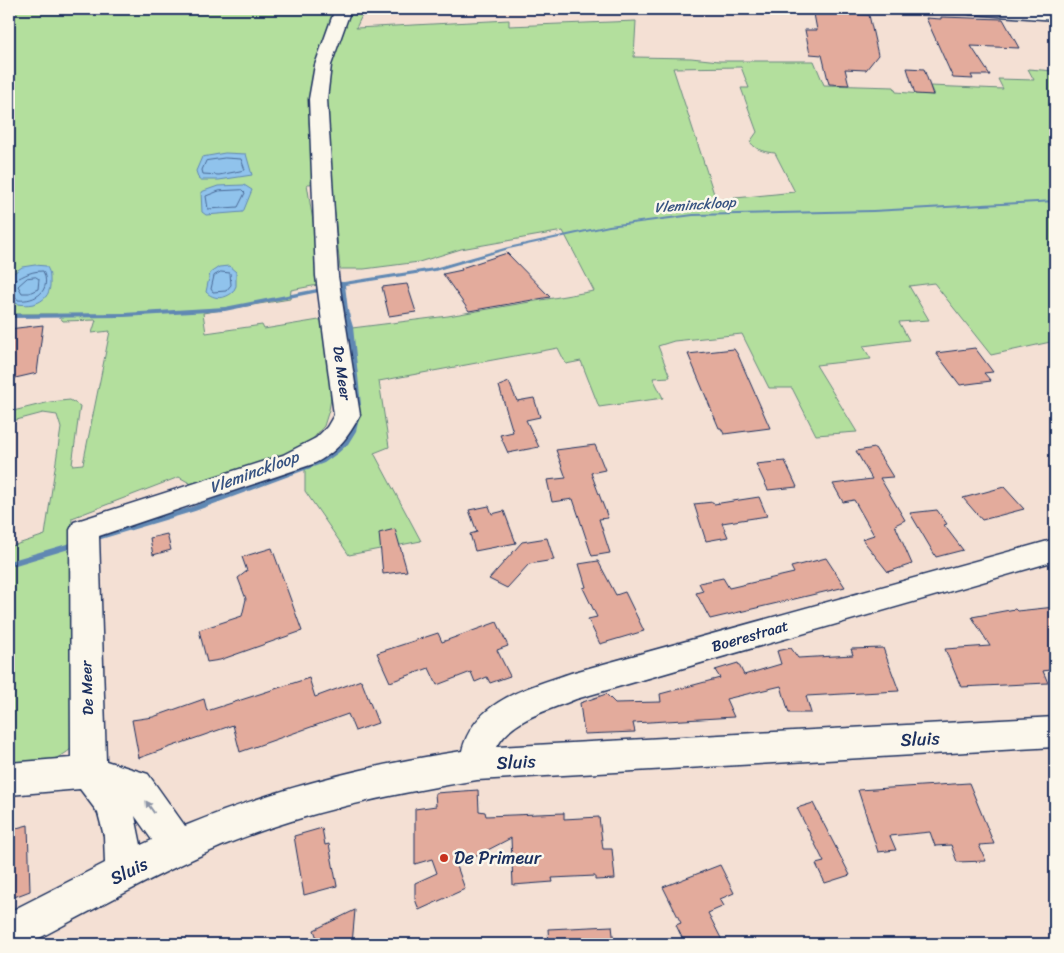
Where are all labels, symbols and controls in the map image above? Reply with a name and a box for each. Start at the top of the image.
water label: Vleminckloop [653,190,738,220]
street label: De Meer [325,344,359,403]
water label: Vleminckloop [205,442,304,502]
street label: Boerestraat [708,613,792,659]
street label: De Meer [73,659,101,716]
street label: Sluis [900,722,941,756]
street label: Sluis [496,745,537,779]
one-way arrow [145,801,155,814]
place label: De Primeur [454,842,543,874]
street label: Sluis [104,848,154,894]
marker: De Primeur [438,852,450,864]

